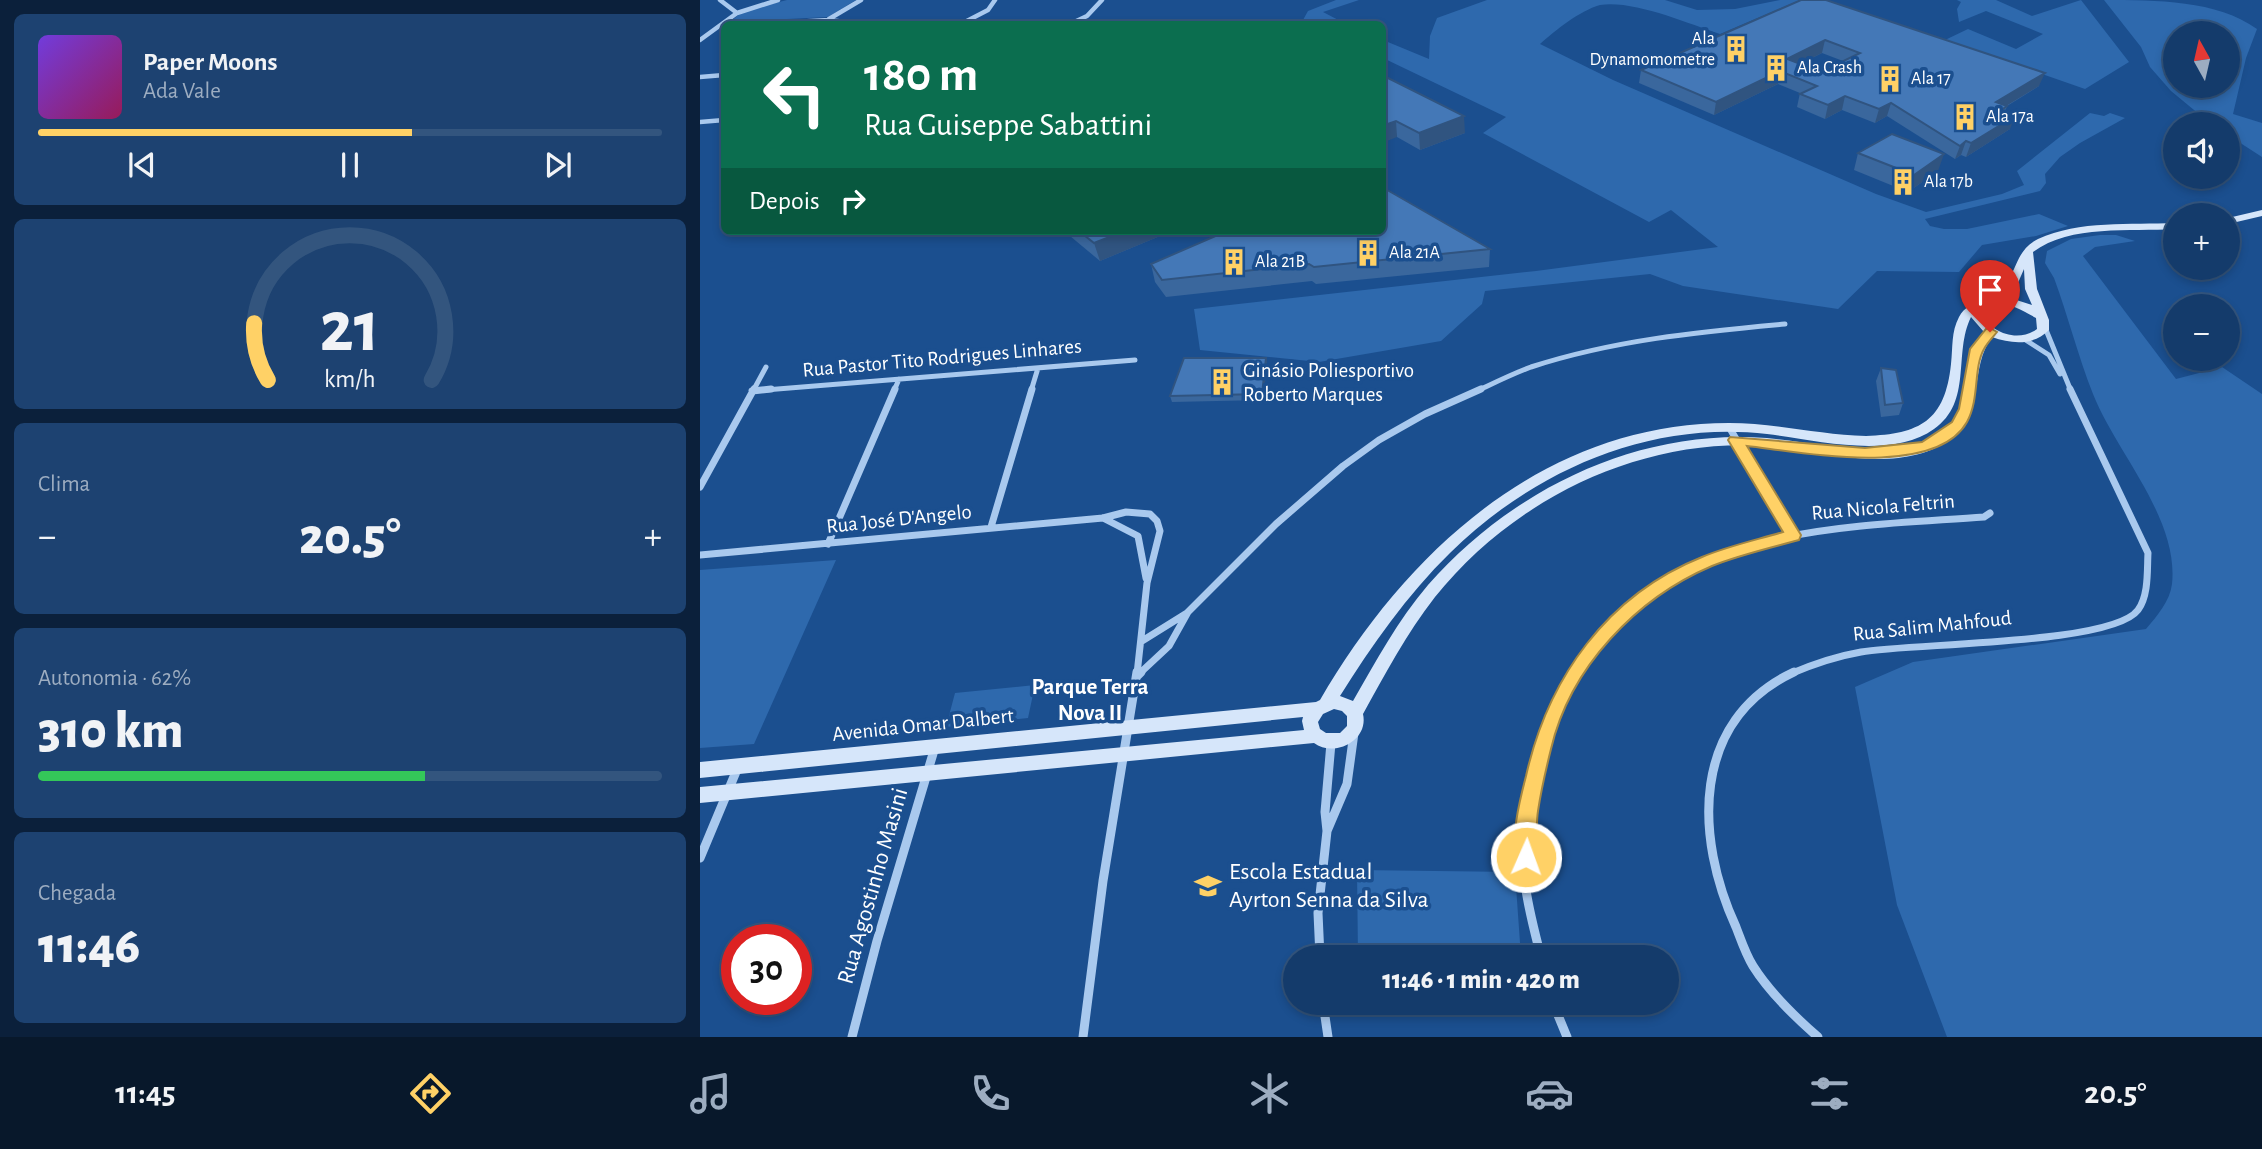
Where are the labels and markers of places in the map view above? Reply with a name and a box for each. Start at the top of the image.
place label: Ala Dynamomometre [1590,30,1715,69]
building icon: Ala Dynamomometre [1721,34,1751,64]
building icon: Ala Crash [1761,53,1791,83]
place label: Ala Crash [1797,59,1862,77]
building icon: Ala 17 [1875,64,1905,94]
place label: Ala 17 [1911,70,1951,88]
building icon: Ala 17a [1950,102,1980,132]
place label: Ala 17a [1986,108,2034,126]
building icon: Ala 17b [1888,167,1918,197]
place label: Ala 17b [1924,173,1973,191]
building icon: Ala 21A [1353,238,1383,268]
place label: Ala 21A [1389,244,1441,262]
building icon: Ala 21B [1219,247,1249,277]
place label: Ala 21B [1255,253,1305,271]
pin [1960,260,2020,332]
place label: Ginásio Poliesportivo Roberto Marques [1243,360,1414,405]
building icon: Ginásio Poliesportivo Roberto Marques [1207,367,1237,397]
place label: Escola Estadual Ayrton Senna da Silva [1229,860,1429,912]
school or university icon: Escola Estadual Ayrton Senna da Silva [1193,871,1223,901]

